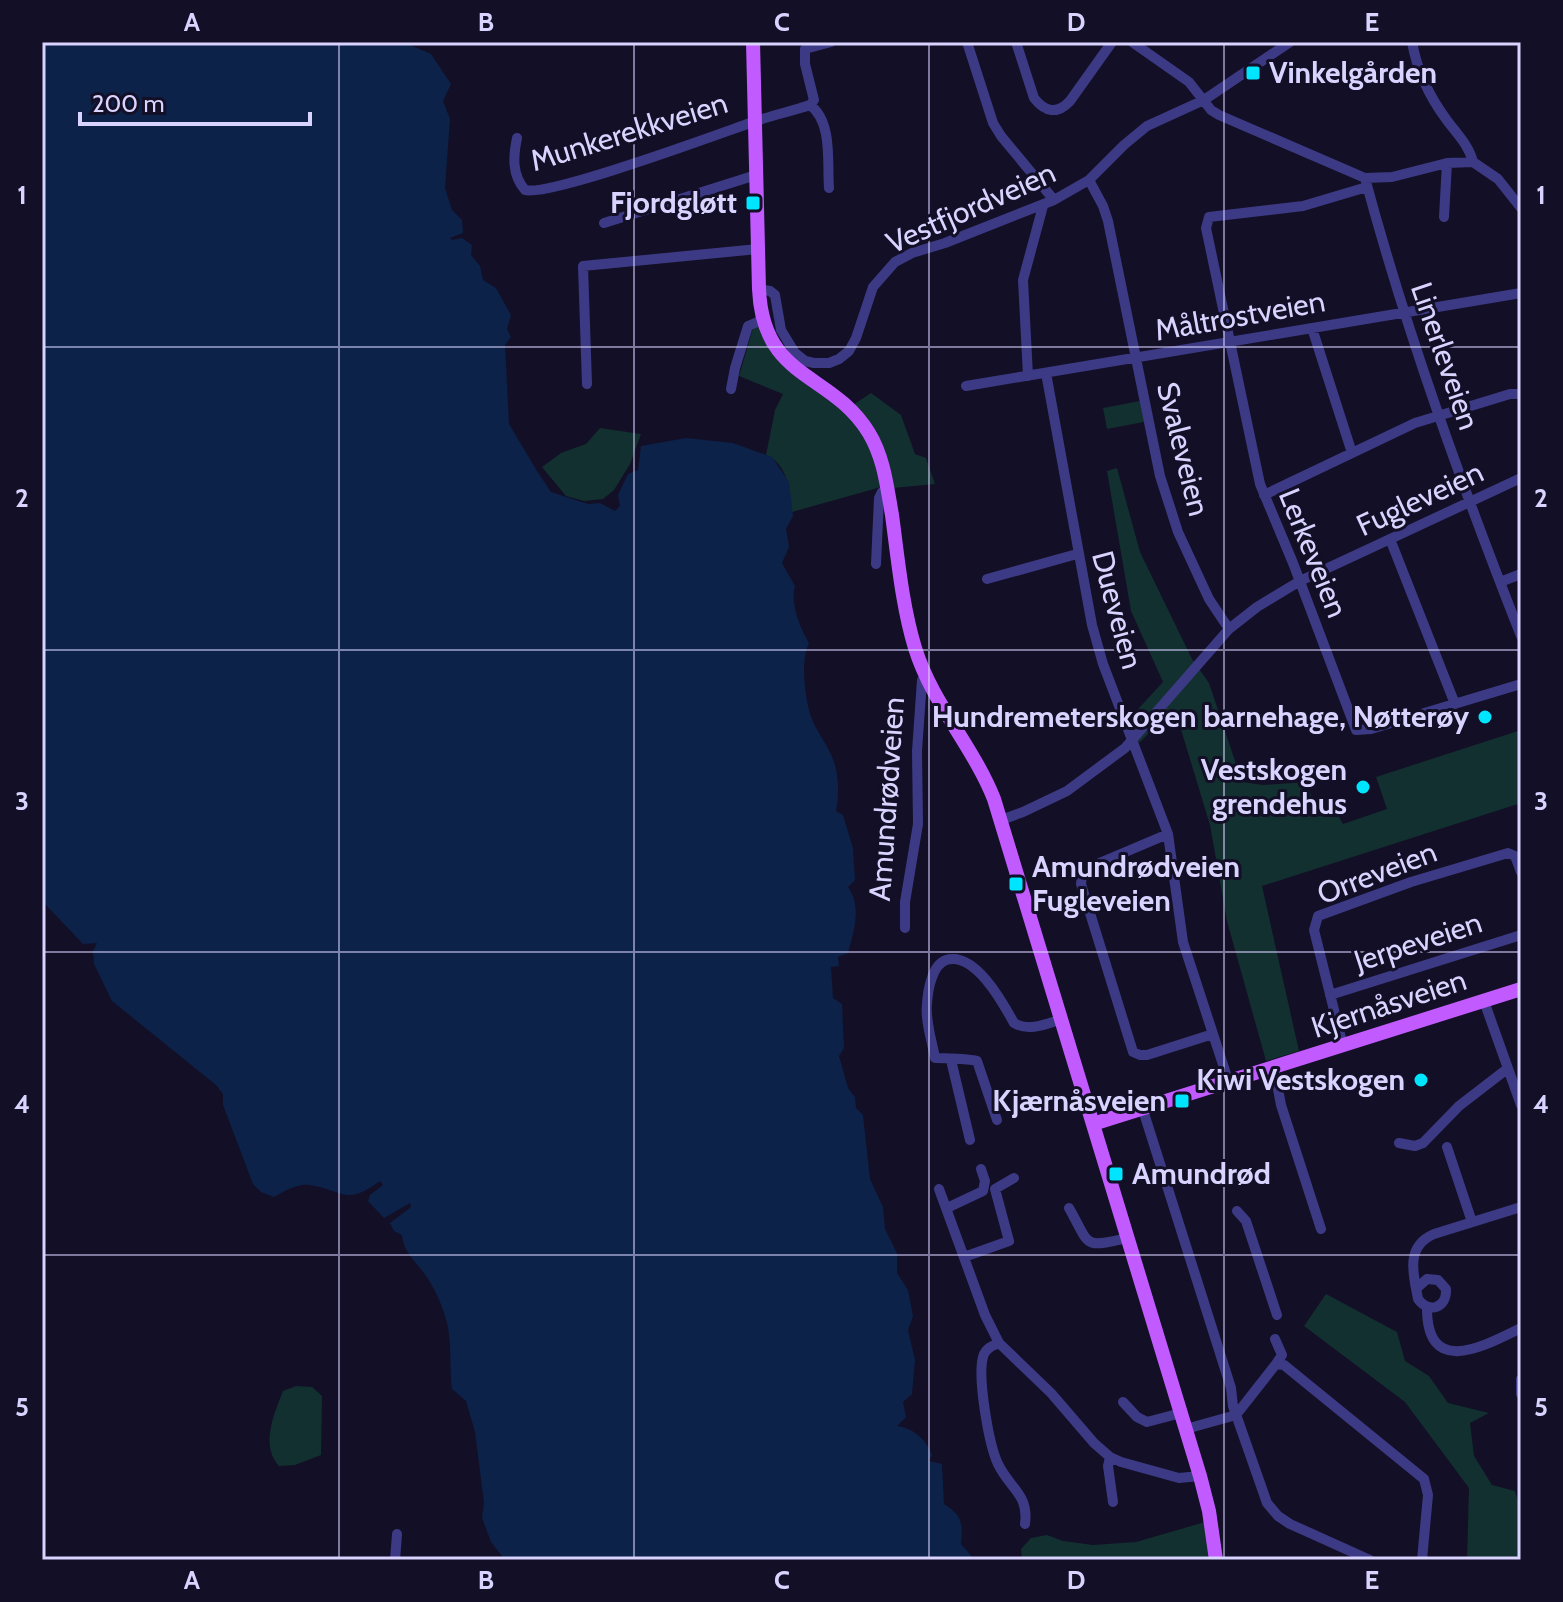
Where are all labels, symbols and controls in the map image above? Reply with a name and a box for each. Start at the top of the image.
text: A [184,6,201,38]
text: B [478,6,494,38]
text: C [774,6,790,38]
text: D [1067,6,1085,38]
text: E [1365,6,1379,38]
place label: Vinkelgården [1269,54,1437,91]
marker: Vinkelgården [1244,64,1262,82]
scale bar [80,76,310,126]
street label: Munkerekkveien [526,84,732,179]
text: 200 m [92,89,165,118]
street label: Vestfjordveien [880,154,1061,261]
text: 1 [17,179,27,211]
text: 1 [1536,179,1546,211]
place label: Fjordgløtt [610,184,737,221]
marker: Fjordgløtt [744,194,762,212]
street label: Linerleveien [1403,277,1488,434]
street label: Måltrostveien [1152,282,1328,349]
street label: Svaleveien [1149,378,1218,520]
street label: Fugleveien [1350,453,1489,544]
text: 2 [15,482,29,514]
text: 2 [1534,482,1548,514]
street label: Lerkeveien [1271,483,1356,623]
street label: Dueveien [1084,547,1151,673]
street label: Amundrødveien [861,696,912,902]
place label: Hundremeterskogen barnehage, Nøtterøy [932,698,1470,735]
marker: Hundremeterskogen barnehage, Nøtterøy [1476,708,1494,726]
place label: Vestskogen grendehus [1201,751,1347,822]
marker: Vestskogen grendehus [1354,778,1372,796]
text: 3 [15,785,29,817]
text: 3 [1534,785,1548,817]
street label: Orreveien [1312,833,1442,912]
place label: Amundrødveien Fugleveien [1032,848,1240,919]
marker: Amundrødveien Fugleveien [1007,875,1025,893]
street label: Jerpeveien [1348,903,1487,980]
street label: Kjernåsveien [1307,961,1471,1046]
place label: Kiwi Vestskogen [1196,1061,1405,1098]
marker: Kiwi Vestskogen [1412,1071,1430,1089]
place label: Kjærnåsveien [992,1082,1166,1119]
text: 4 [14,1088,30,1120]
text: 4 [1533,1088,1549,1120]
marker: Kjærnåsveien [1173,1092,1191,1110]
place label: Amundrød [1132,1155,1271,1192]
marker: Amundrød [1107,1165,1125,1183]
text: 5 [15,1391,29,1423]
text: 5 [1534,1391,1548,1423]
text: A [184,1564,201,1596]
text: B [478,1564,494,1596]
text: C [774,1564,790,1596]
text: D [1067,1564,1085,1596]
text: E [1365,1564,1379,1596]

